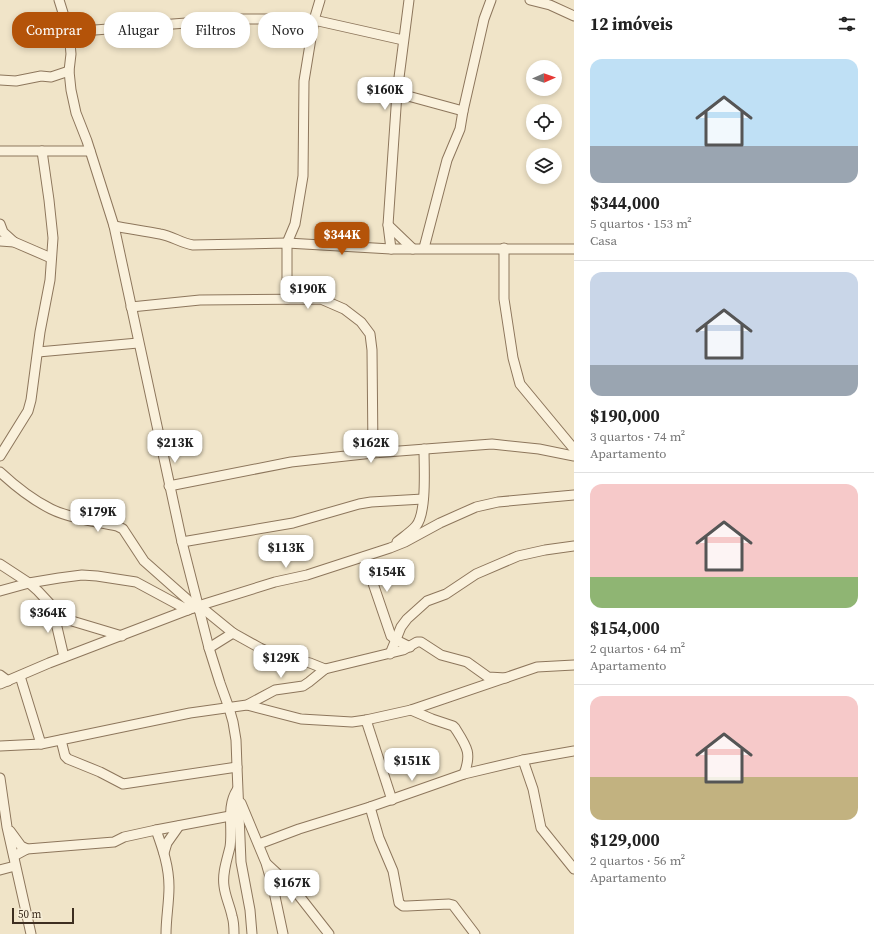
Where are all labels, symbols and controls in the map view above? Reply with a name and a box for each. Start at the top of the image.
chip: Comprar [12,12,96,48]
chip: Alugar [104,12,173,48]
chip: Filtros [181,12,250,48]
chip: Novo [258,12,318,48]
text: 12 imóveis [590,12,673,36]
icon: filters [836,13,858,35]
north arrow [526,60,562,96]
map controls [526,60,562,184]
pin: $160K [357,77,413,111]
text: $160K [366,81,404,98]
icon: home [688,85,760,157]
button: locate [526,104,562,140]
button: layers [526,148,562,184]
text: $344,000 [590,191,660,215]
text: 5 quartos · 153 m² [590,215,692,232]
pin: $344K [314,222,370,256]
text: $344K [323,226,361,243]
text: Casa [590,232,617,249]
pin: $190K [280,276,336,310]
text: $190K [289,280,327,297]
icon: home [688,298,760,370]
text: $190,000 [590,404,660,428]
text: 3 quartos · 74 m² [590,428,685,445]
pin: $213K [147,430,203,464]
pin: $162K [343,430,399,464]
text: $213K [156,434,194,451]
text: $162K [352,434,390,451]
text: Apartamento [590,445,666,462]
pin: $179K [70,499,126,533]
text: $179K [79,503,117,520]
icon: home [688,510,760,582]
pin: $113K [258,535,314,569]
text: $113K [267,539,305,556]
pin: $154K [359,559,415,593]
text: $154K [368,563,406,580]
pin: $364K [20,600,76,634]
text: $364K [29,604,67,621]
text: $154,000 [590,616,660,640]
text: 2 quartos · 64 m² [590,640,685,657]
pin: $129K [253,645,309,679]
text: $129K [262,649,300,666]
text: Apartamento [590,657,666,674]
icon: home [688,722,760,794]
pin: $151K [384,748,440,782]
text: $151K [393,752,431,769]
text: $129,000 [590,828,660,852]
text: 2 quartos · 56 m² [590,852,685,869]
text: Apartamento [590,869,666,886]
pin: $167K [264,870,320,904]
text: $167K [273,874,311,891]
scale bar [12,906,74,925]
text: 50 m [18,907,41,922]

